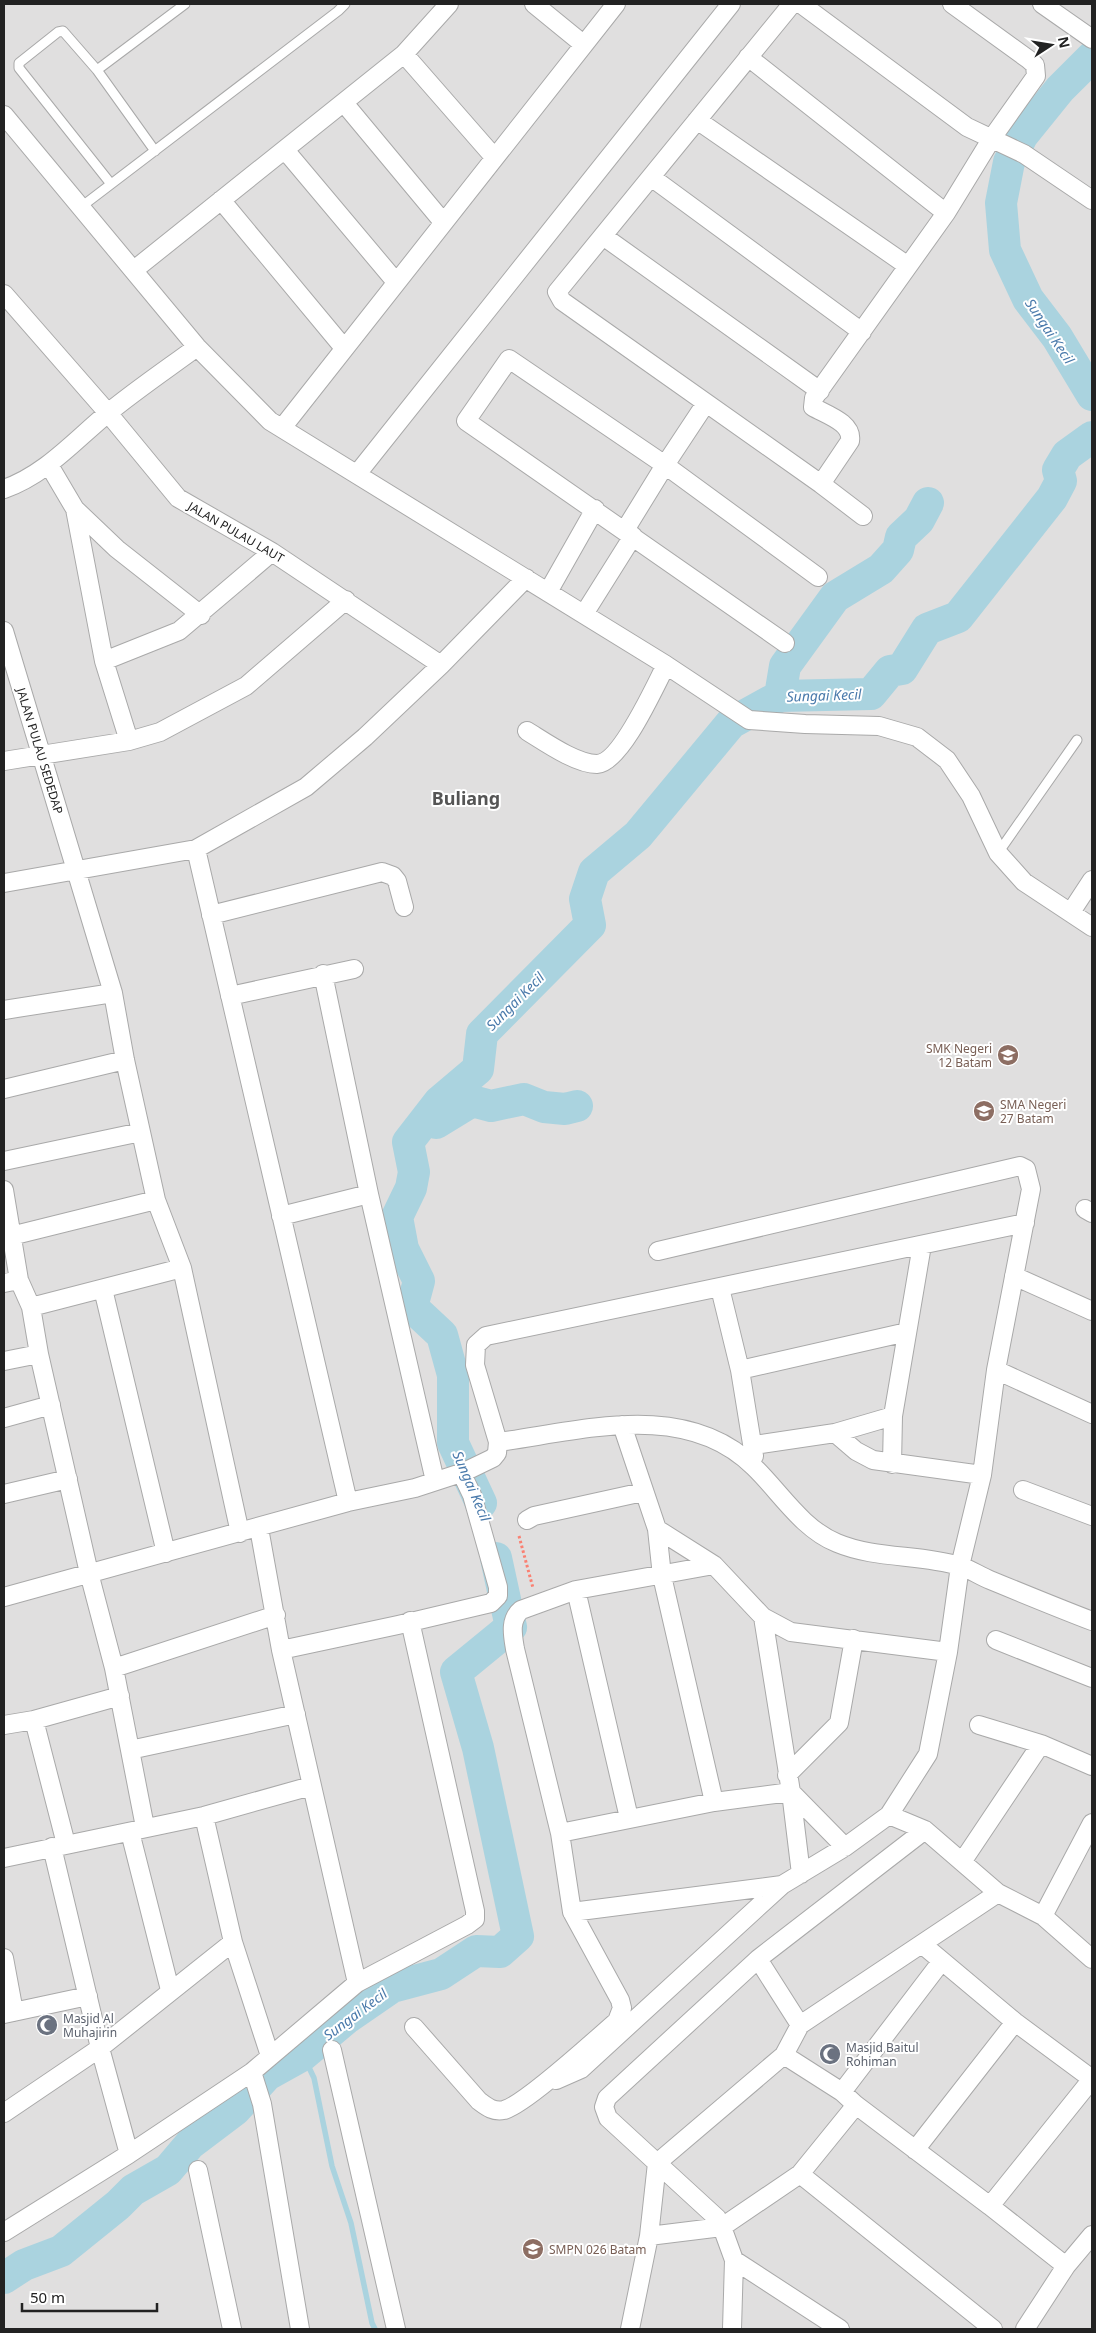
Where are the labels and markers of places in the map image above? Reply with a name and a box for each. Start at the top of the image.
place label: SMK Negeri 12 Batam [926,1040,992,1071]
school or university icon: SMK Negeri 12 Batam [996,1043,1020,1067]
place label: SMA Negeri 27 Batam [1000,1096,1066,1127]
school or university icon: SMA Negeri 27 Batam [972,1099,996,1123]
place label: Masjid Al Muhajirin [63,2010,117,2041]
mosque icon: Masjid Al Muhajirin [35,2013,59,2037]
place label: Masjid Baitul Rohiman [846,2039,919,2070]
mosque icon: Masjid Baitul Rohiman [818,2042,842,2066]
school or university icon: SMPN 026 Batam [521,2237,545,2261]
place label: SMPN 026 Batam [549,2241,647,2258]

